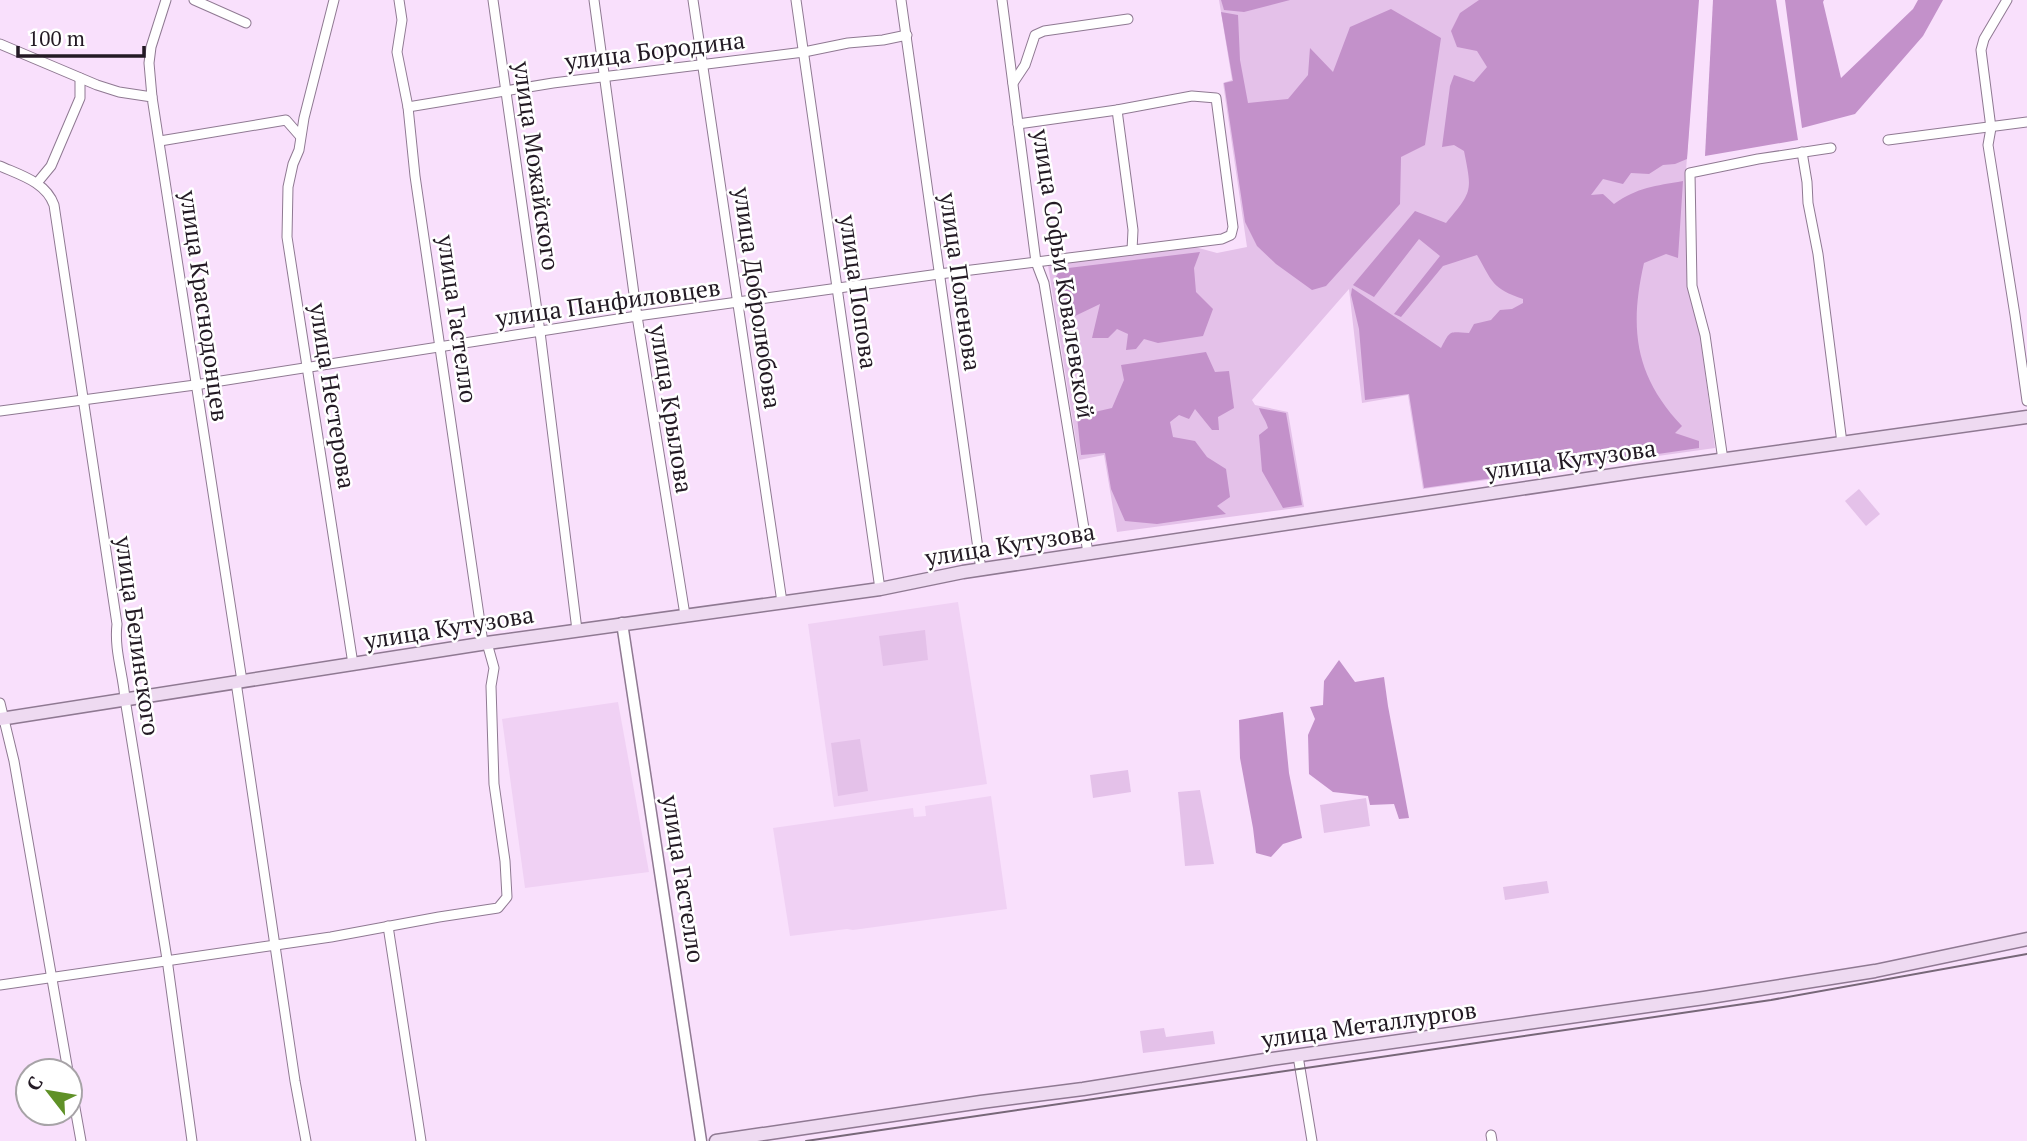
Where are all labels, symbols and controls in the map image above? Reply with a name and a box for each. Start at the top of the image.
scale bar [18,14,144,58]
street label: улица Бородина [562,23,747,77]
text: 100 m [28,24,85,52]
street label: улица Можайского [506,58,567,272]
street label: улица Софьи Ковалевской [1025,126,1103,421]
street label: улица Добролюбова [726,184,789,411]
street label: улица Краснодонцев [173,187,237,423]
street label: улица Поленова [932,190,989,373]
street label: улица Попова [832,212,886,371]
street label: улица Гастелло [430,232,486,405]
street label: улица Панфиловцев [492,270,722,334]
street label: улица Нестерова [302,300,363,491]
street label: улица Крылова [643,321,701,495]
street label: улица Кутузова [1483,431,1658,487]
street label: улица Кутузова [922,515,1097,573]
street label: улица Белинского [108,533,168,738]
street label: улица Кутузова [361,598,536,656]
street label: улица Гастелло [655,792,713,965]
street label: улица Металлургов [1258,993,1478,1055]
north arrow [14,1057,84,1127]
text: С [20,1071,48,1095]

